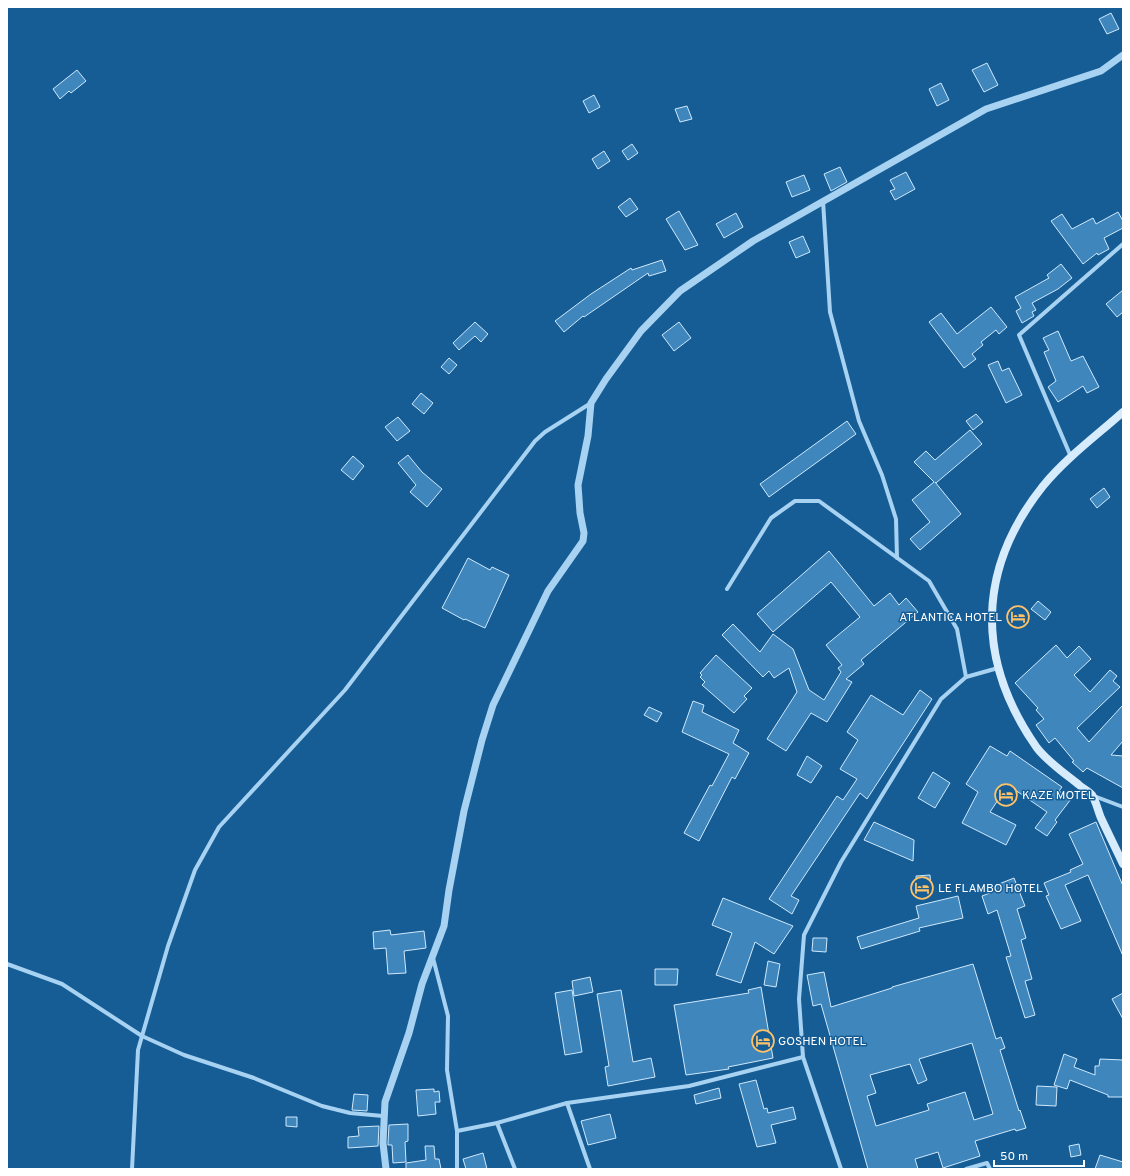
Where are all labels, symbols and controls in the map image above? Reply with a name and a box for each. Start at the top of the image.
hotel icon: ATLANTICA HOTEL [1005,604,1031,630]
place label: ATLANTICA HOTEL [899,610,1002,626]
hotel icon: KAZE MOTEL [993,782,1019,808]
place label: KAZE MOTEL [1022,788,1095,804]
hotel icon: LE FLAMBO HOTEL [909,875,935,901]
place label: LE FLAMBO HOTEL [938,881,1043,897]
hotel icon: GOSHEN HOTEL [750,1028,776,1054]
place label: GOSHEN HOTEL [778,1034,867,1050]
scale bar [994,1142,1084,1168]
text: 50 m [1000,1149,1028,1165]

